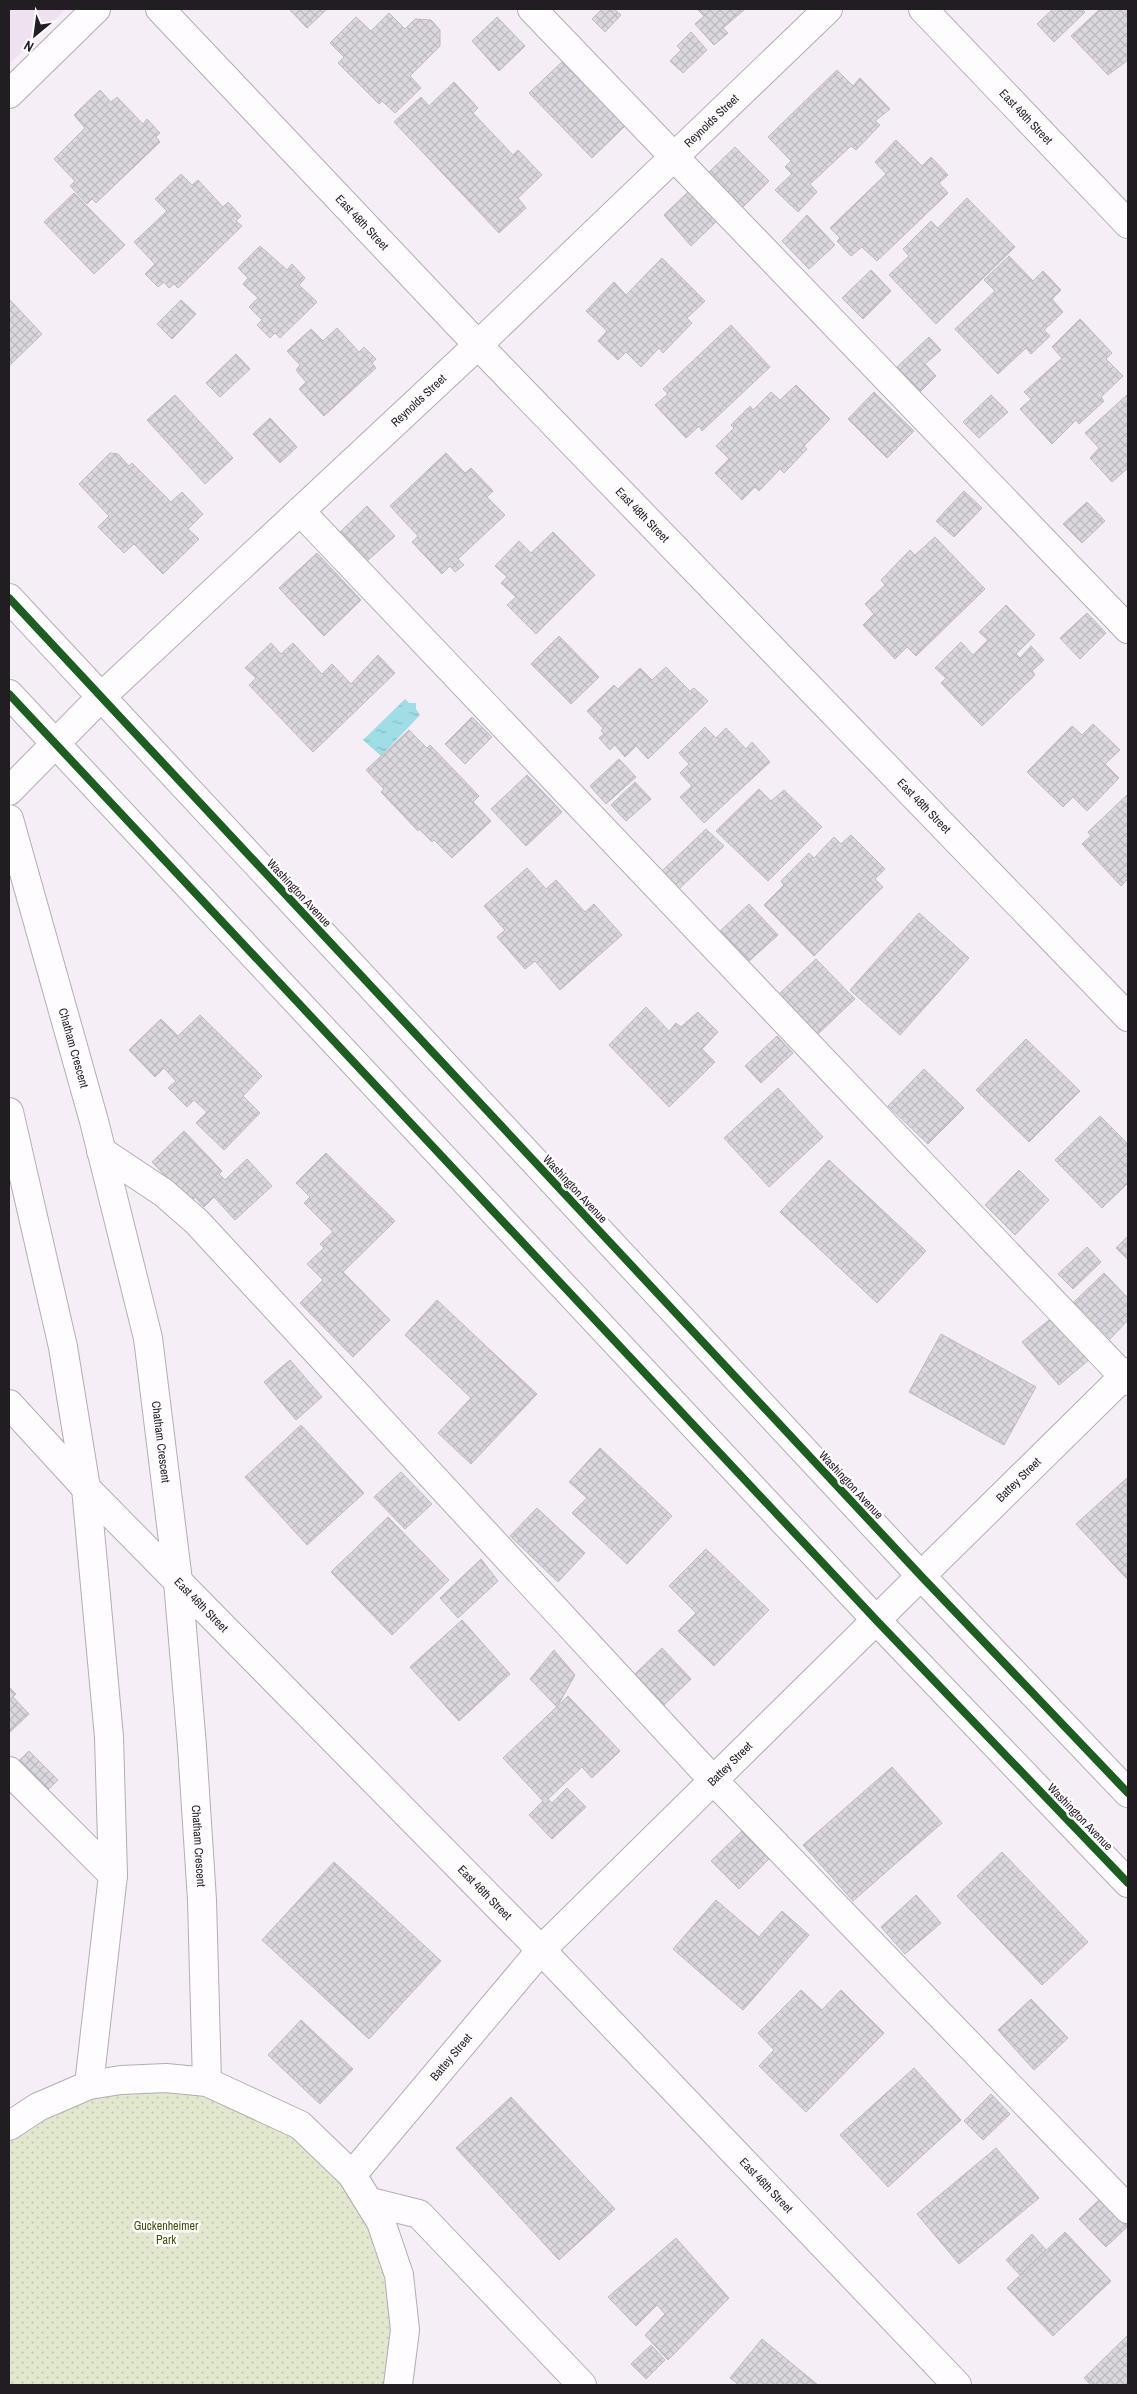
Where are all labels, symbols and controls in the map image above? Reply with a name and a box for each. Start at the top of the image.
north arrow [10,10,60,60]
text: N [21,36,37,56]
street label: East 49th Street [996,86,1056,148]
street label: Reynolds Street [681,91,743,151]
street label: East 48th Street [332,191,392,254]
street label: Reynolds Street [387,371,450,430]
street label: East 48th Street [612,484,673,546]
street label: East 48th Street [894,775,954,837]
street label: Washington Avenue [263,856,335,930]
street label: Chatham Crescent [55,1006,92,1090]
street label: Washington Avenue [539,1152,611,1226]
street label: Chatham Crescent [148,1400,174,1484]
street label: Washington Avenue [815,1448,887,1522]
street label: Battey Street [993,1454,1045,1506]
street label: East 46th Street [171,1574,232,1636]
street label: Battey Street [704,1738,756,1790]
street label: Washington Avenue [1044,1780,1116,1854]
street label: Chatham Crescent [188,1804,209,1888]
street label: East 46th Street [454,1862,515,1924]
street label: Battey Street [427,2030,476,2084]
street label: East 46th Street [736,2154,796,2217]
park label: Guckenheimer Park [134,2218,199,2248]

